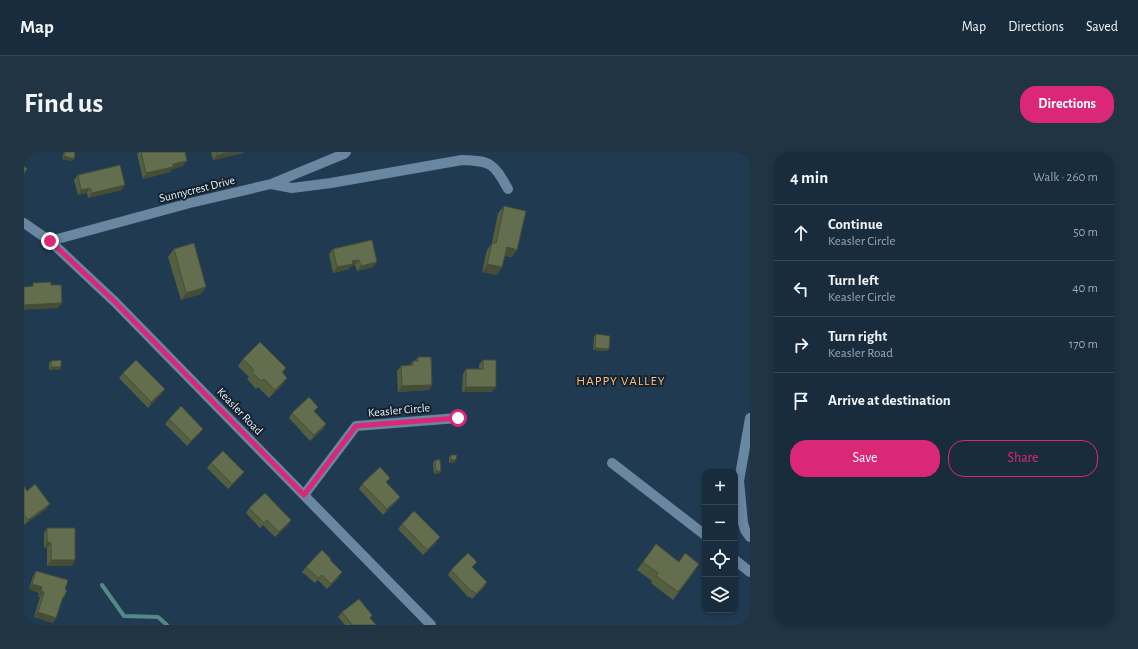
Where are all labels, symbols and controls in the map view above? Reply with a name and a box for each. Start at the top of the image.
text: Map [20,18,54,37]
text: Map [962,20,986,34]
text: Directions [1008,20,1064,34]
text: Saved [1086,20,1118,34]
button: Directions [1020,86,1114,123]
text: Find us [24,90,103,118]
text: 4 min [790,169,828,186]
text: Walk · 260 m [1033,171,1098,184]
street label: Sunnycrest Drive [158,174,236,205]
text: Continue [828,217,883,232]
icon: ahead [790,222,812,244]
text: 50 m [1073,226,1098,239]
route end [41,232,59,250]
text: Keasler Circle [828,235,895,248]
text: Turn left [828,273,879,288]
icon: left [790,278,812,300]
text: 40 m [1072,282,1098,295]
text: Keasler Circle [828,291,895,304]
text: Turn right [828,329,887,344]
icon: right [790,334,812,356]
text: 170 m [1069,338,1098,351]
text: Keasler Road [828,347,893,360]
district label: HAPPY VALLEY [576,375,666,388]
street label: Keasler Road [215,385,265,437]
icon: arrive [790,390,812,412]
text: Arrive at destination [828,393,951,408]
street label: Keasler Circle [367,401,431,419]
route start [449,409,467,427]
button: Save [790,440,940,477]
button: Share [948,440,1098,477]
map controls [702,469,738,613]
button: + [702,469,738,505]
button: − [702,505,738,541]
button: locate [702,541,738,577]
button: layers [702,577,738,613]

